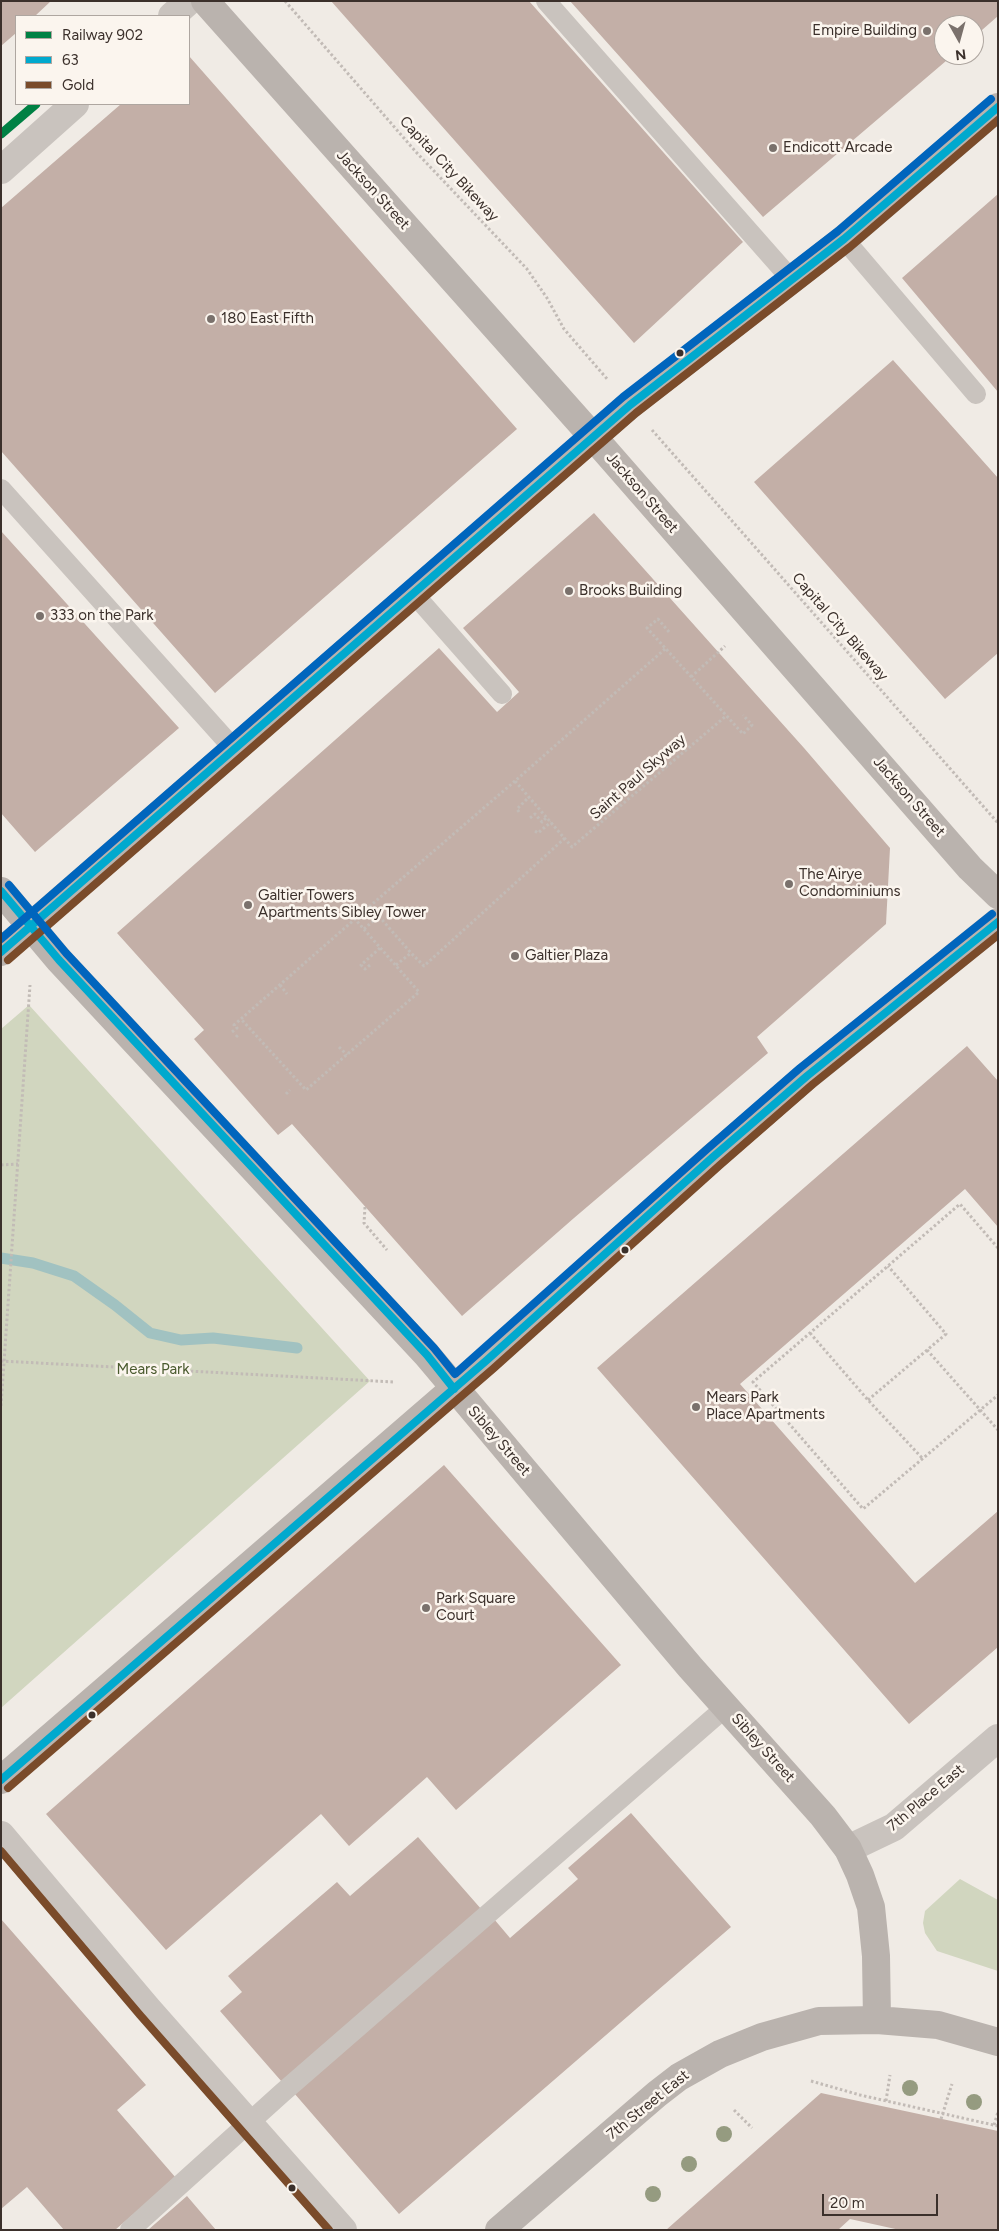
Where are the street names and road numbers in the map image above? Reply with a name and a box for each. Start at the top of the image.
street label: Capital City Bikeway [396,113,502,225]
street label: Jackson Street [333,147,413,233]
street label: Jackson Street [602,449,682,537]
street label: Capital City Bikeway [788,569,892,685]
street label: Saint Paul Skyway [586,731,690,823]
street label: Jackson Street [869,753,949,841]
street label: Sibley Street [464,1403,534,1479]
street label: Sibley Street [727,1710,799,1786]
street label: 7th Place East [884,1761,968,1835]
street label: 7th Street East [603,2066,693,2144]

